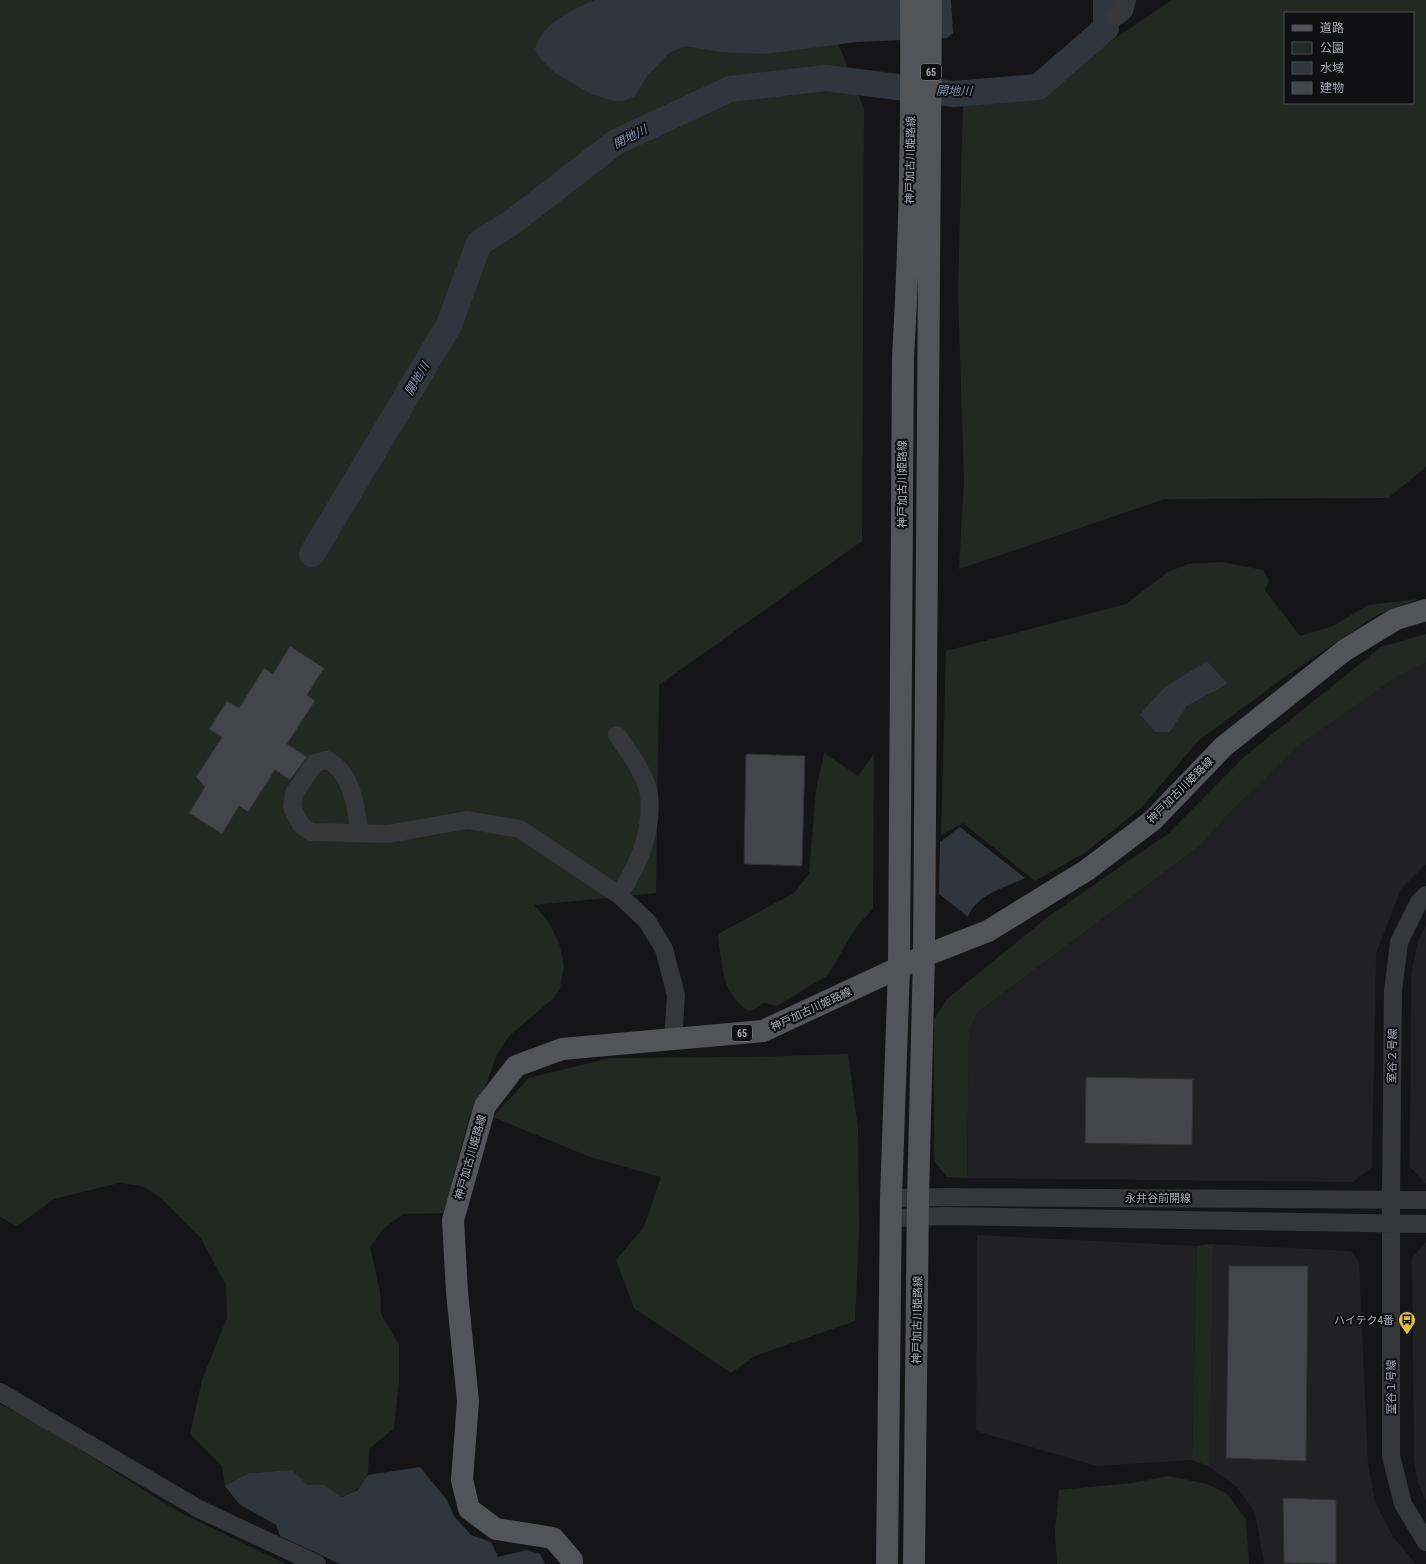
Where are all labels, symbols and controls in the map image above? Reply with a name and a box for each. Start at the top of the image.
legend [1284,12,1414,104]
text: 道路 [1320,21,1344,35]
text: 公園 [1320,41,1344,55]
text: 水域 [1320,61,1344,75]
road number: 65 [921,64,941,80]
text: 建物 [1320,81,1344,95]
water label: 開地川 [936,84,974,98]
street label: 神戸加古川姫路線 [903,116,918,204]
water label: 開地川 [611,122,651,151]
water label: 開地川 [402,358,433,398]
street label: 神戸加古川姫路線 [896,440,909,528]
street label: 神戸加古川姫路線 [1145,755,1216,826]
street label: 神戸加古川姫路線 [769,985,854,1034]
road number: 65 [732,1025,752,1041]
street label: 室谷２号線 [1386,1028,1399,1084]
street label: 神戸加古川姫路線 [452,1113,489,1201]
street label: 永井谷前開線 [1125,1192,1191,1205]
street label: 神戸加古川姫路線 [910,1276,925,1364]
bus stop icon: ハイテク4番 [1397,1310,1417,1335]
place label: ハイテク4番 [1334,1314,1394,1327]
street label: 室谷１号線 [1385,1360,1398,1415]

